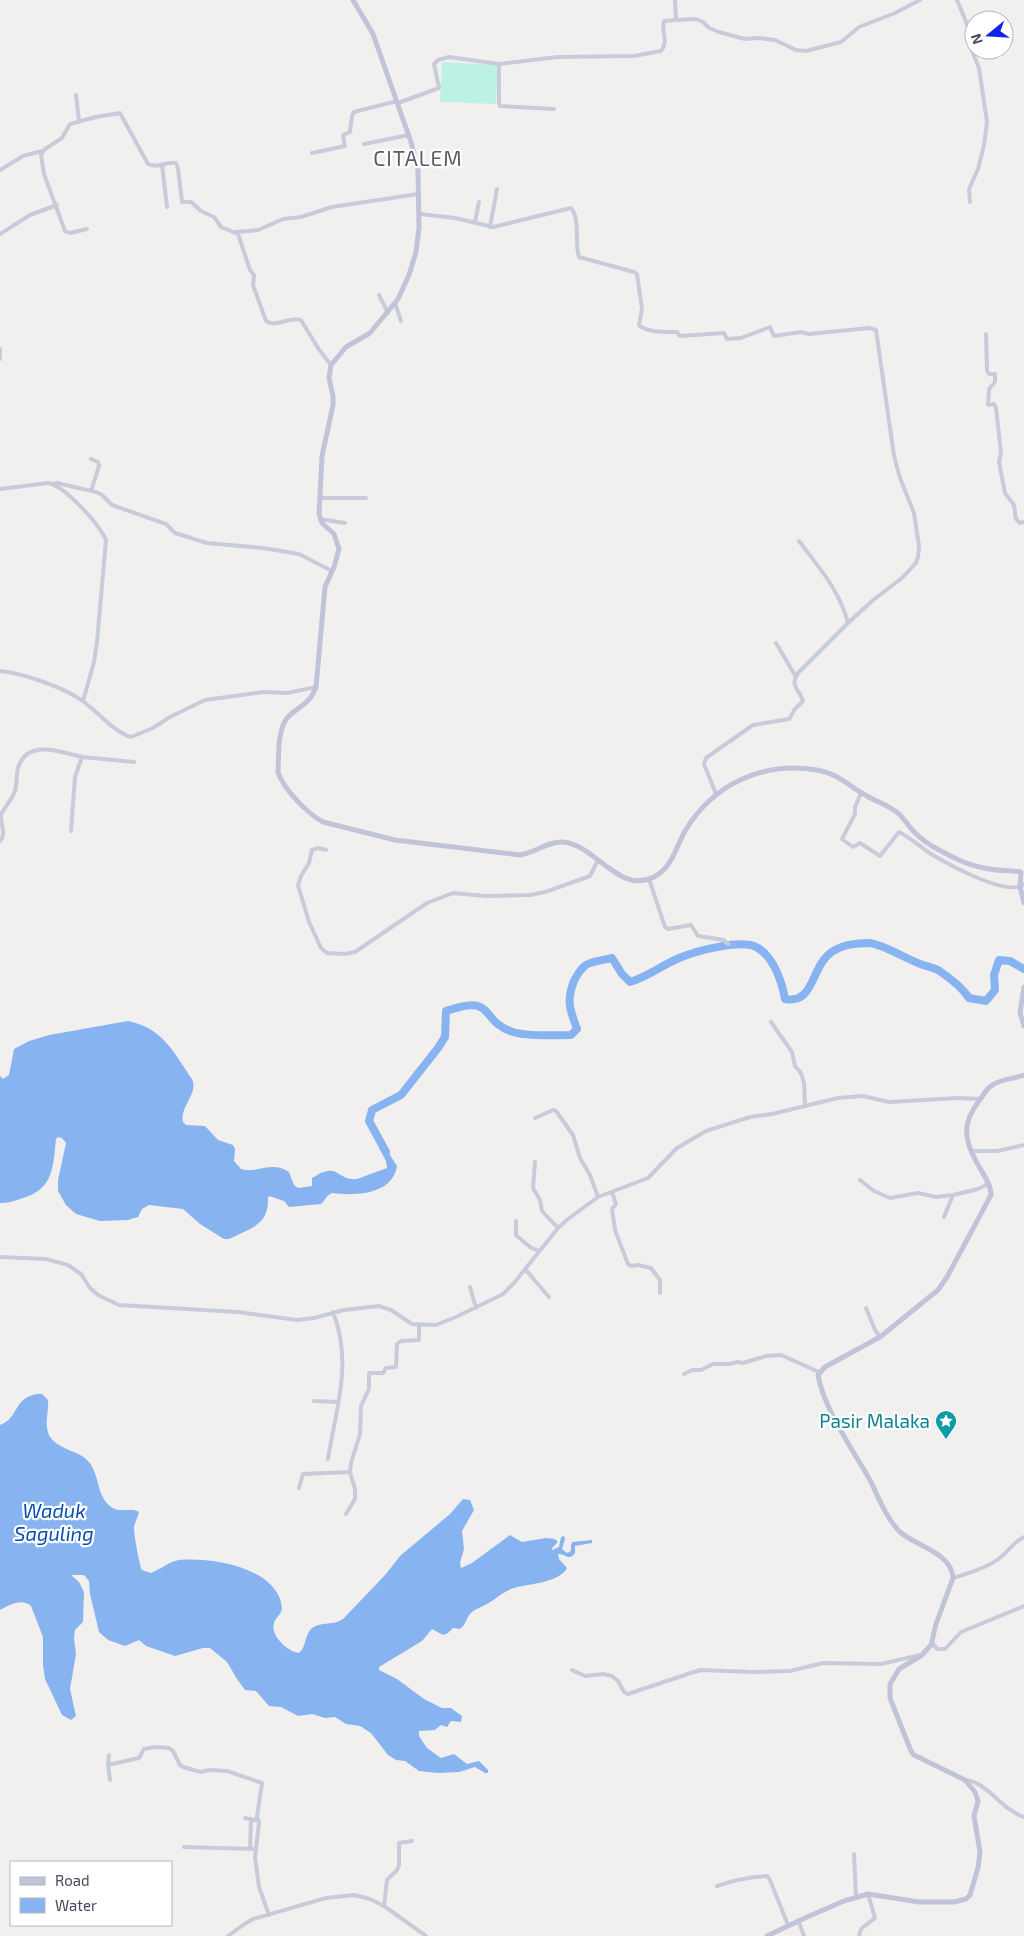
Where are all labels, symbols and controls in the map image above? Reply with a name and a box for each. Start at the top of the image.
north arrow [964,10,1014,60]
text: N [967,32,986,47]
district label: CITALEM [373,145,463,170]
place label: Pasir Malaka [819,1409,930,1432]
place icon: Pasir Malaka [934,1409,958,1440]
water label: Waduk Saguling [14,1498,94,1545]
legend [10,1861,172,1926]
text: Road [55,1871,90,1889]
text: Water [55,1896,97,1914]

